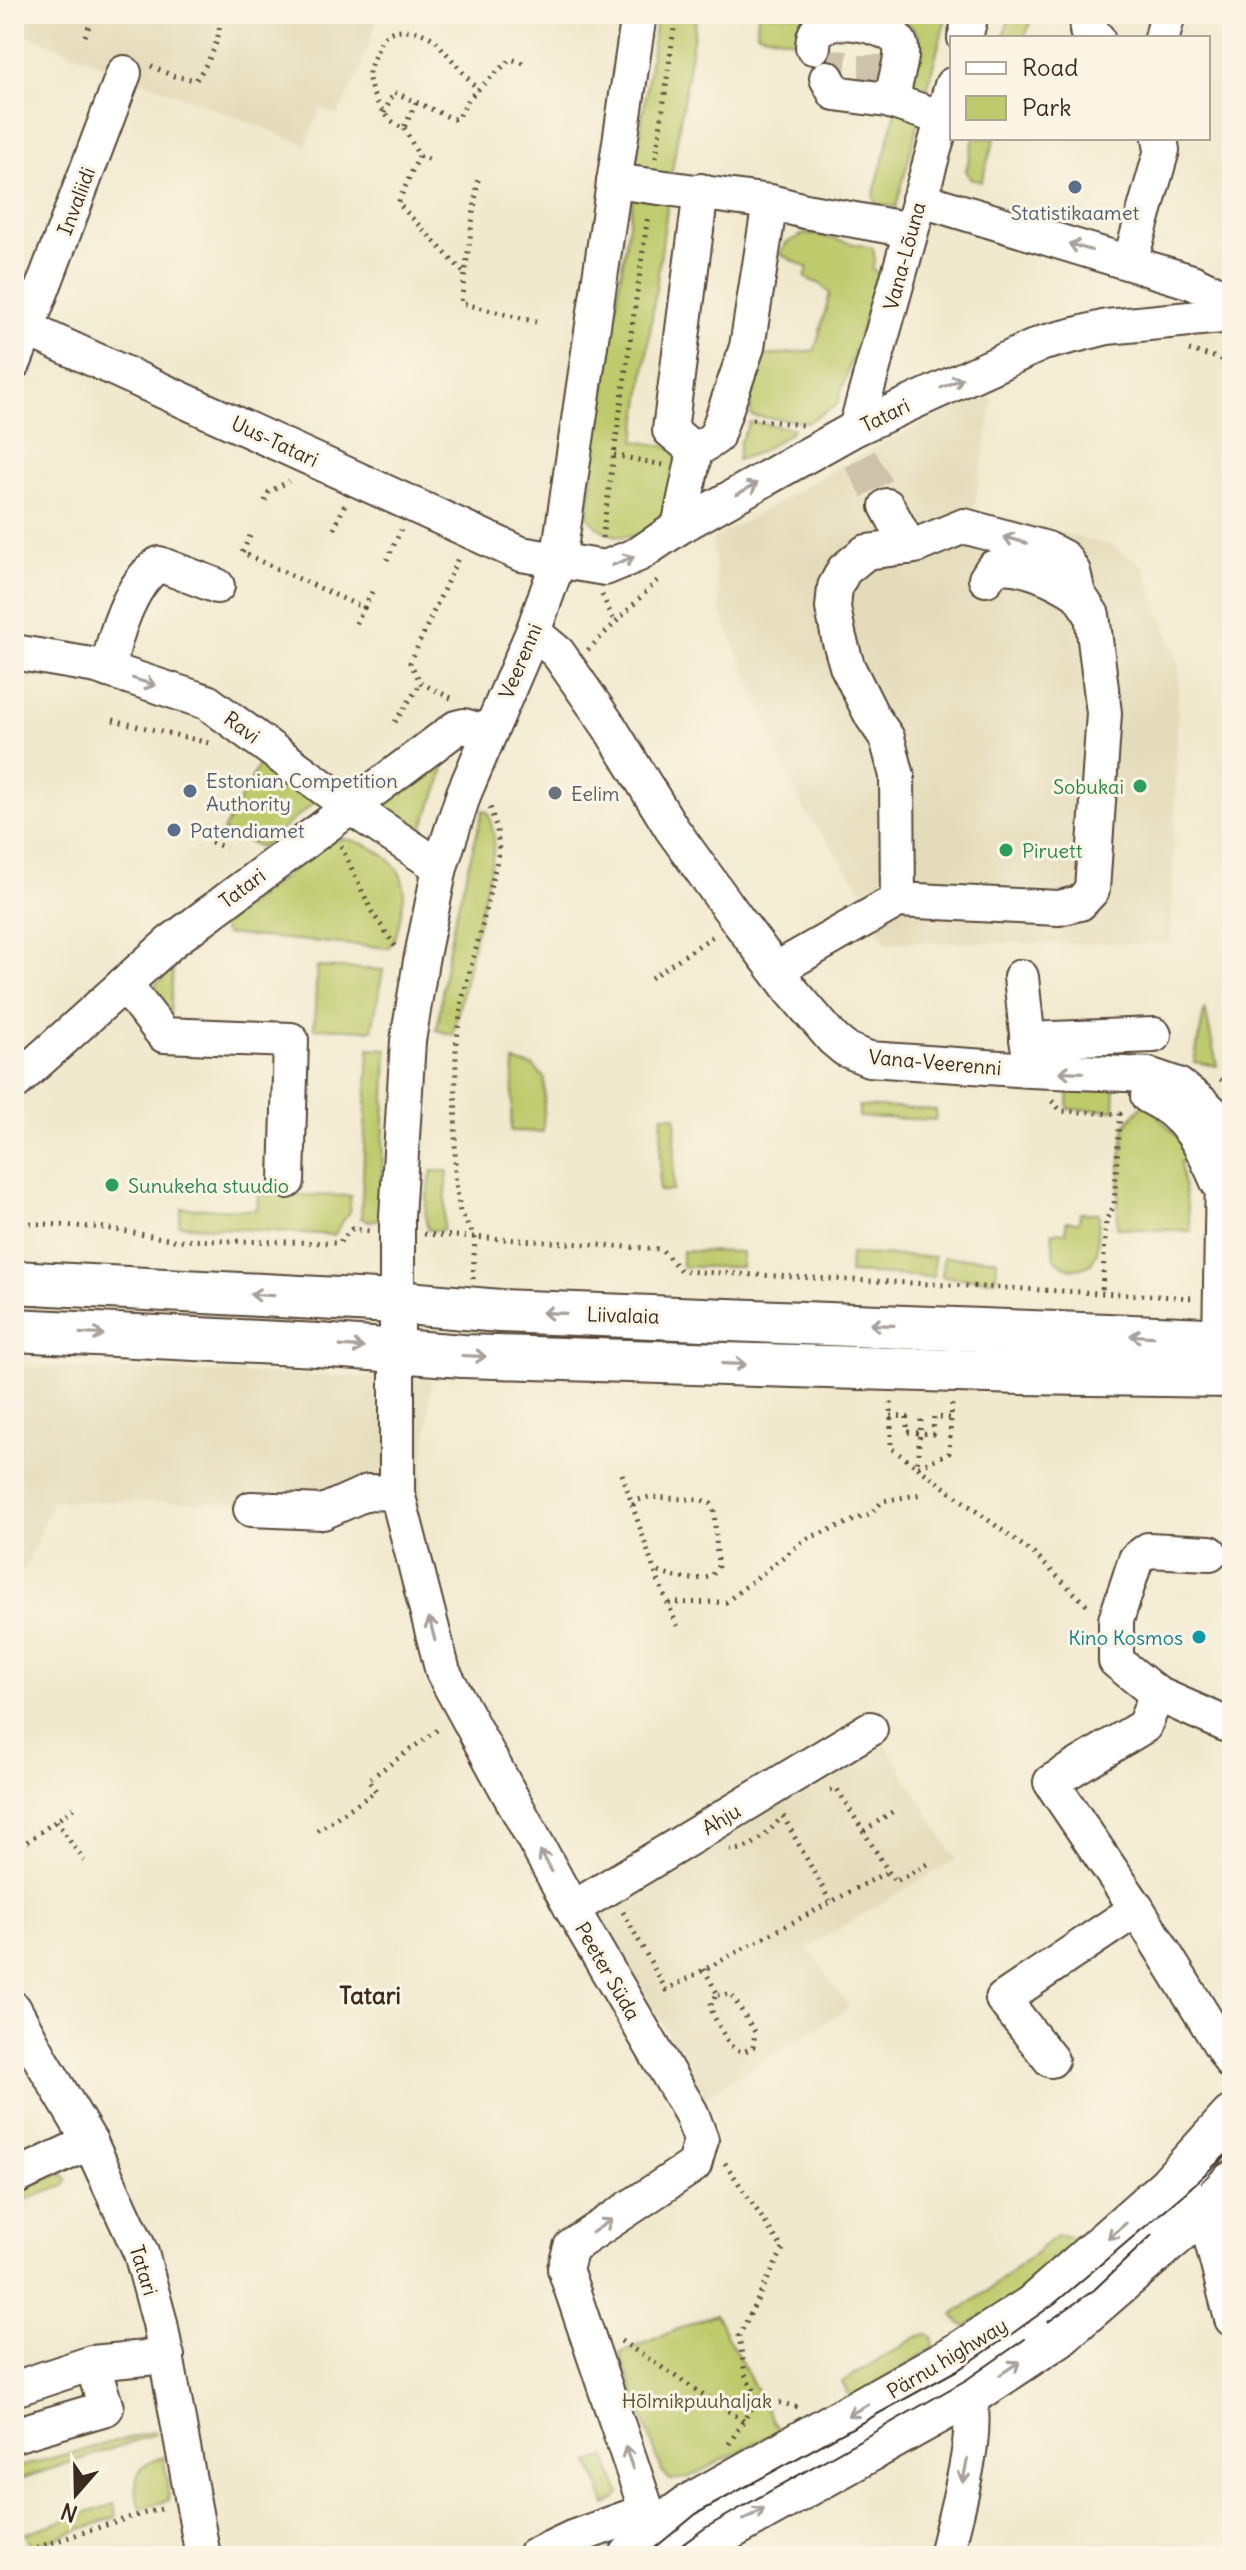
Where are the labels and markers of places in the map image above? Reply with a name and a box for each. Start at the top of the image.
marker: Statistikaamet [1066,178,1084,196]
place label: Statistikaamet [1011,200,1139,225]
place label: Estonian Competition Authority [206,768,398,816]
place label: Sobukai [1053,774,1124,799]
marker: Sobukai [1131,777,1149,795]
place label: Eelim [571,781,619,806]
marker: Estonian Competition Authority [181,782,199,800]
marker: Eelim [546,784,564,802]
place label: Patendiamet [190,818,305,843]
marker: Patendiamet [165,821,183,839]
place label: Piruett [1022,838,1083,863]
marker: Piruett [997,841,1015,859]
place label: Sunukeha stuudio [128,1173,289,1198]
marker: Sunukeha stuudio [103,1176,121,1194]
place label: Kino Kosmos [1068,1625,1183,1650]
marker: Kino Kosmos [1190,1628,1208,1646]

